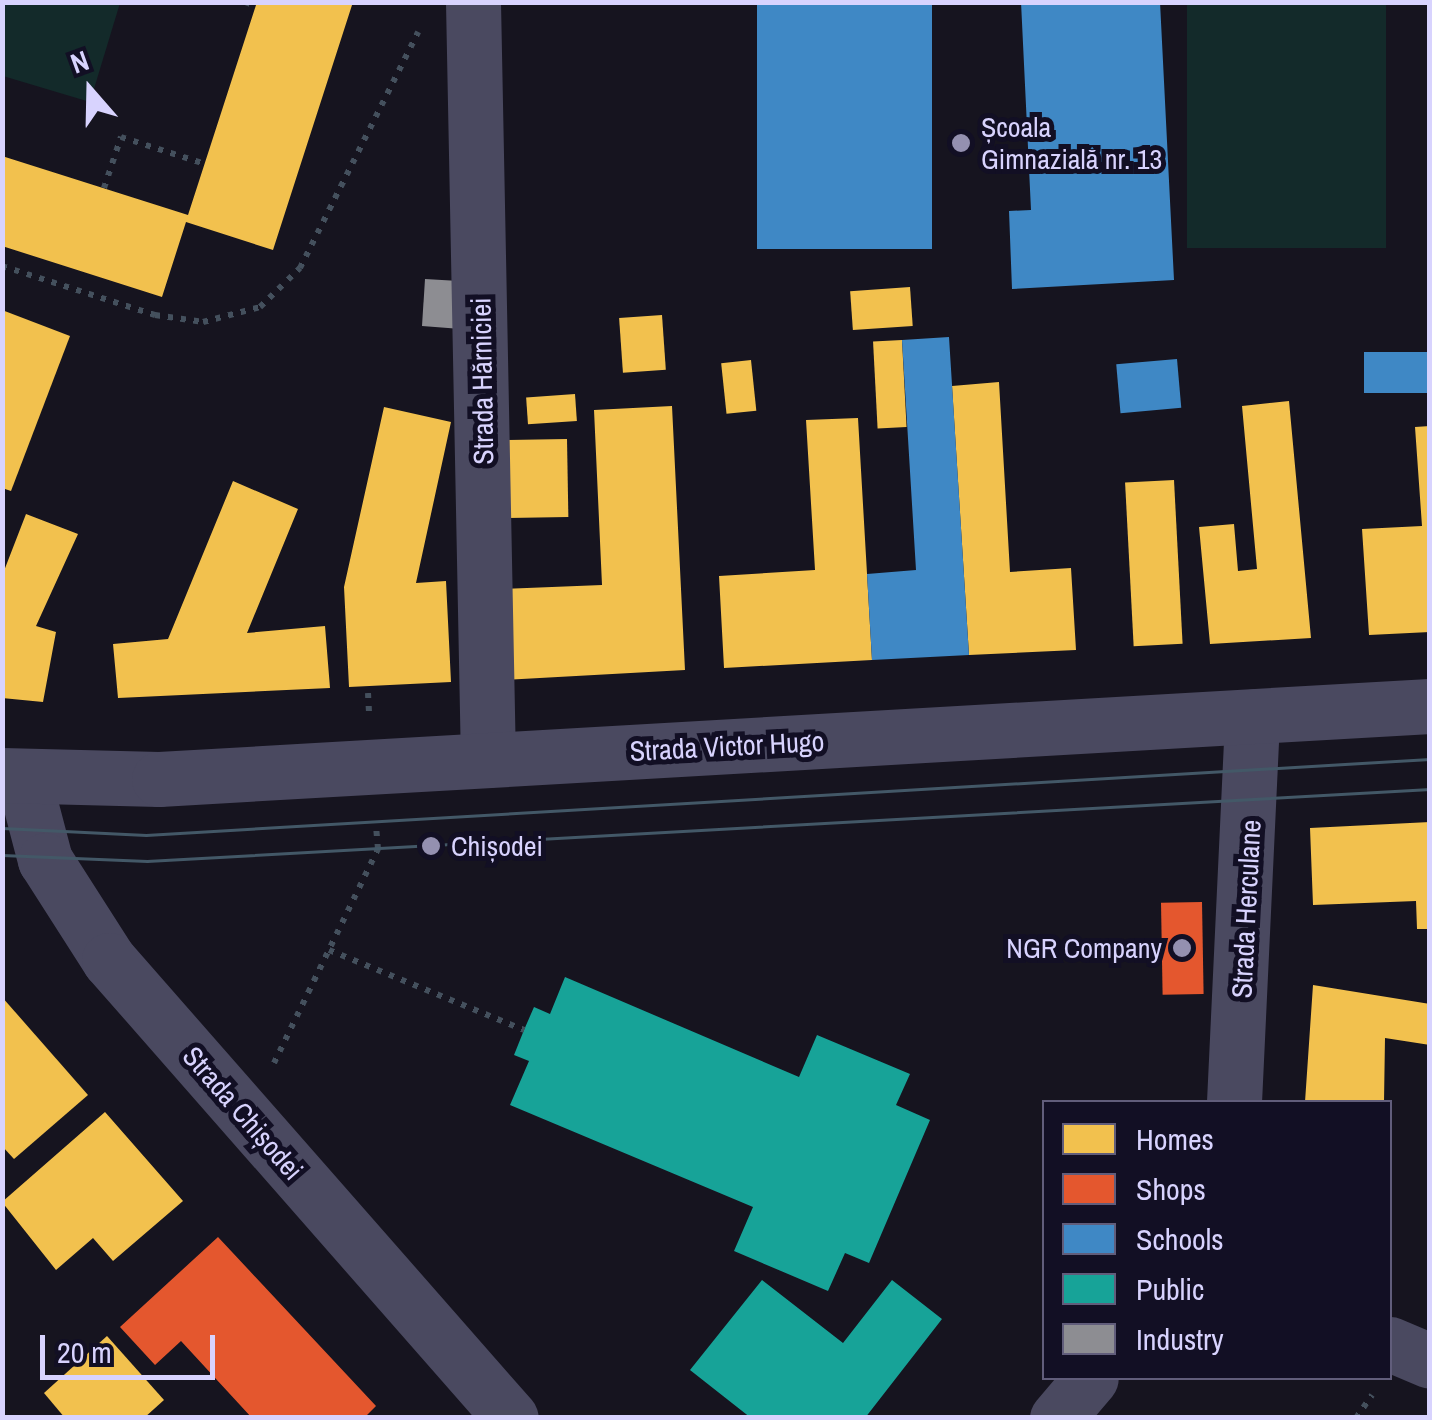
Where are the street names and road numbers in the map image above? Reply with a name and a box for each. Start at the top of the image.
street label: Strada Hărniciei [464,297,500,465]
street label: Strada Victor Hugo [629,724,825,768]
street label: Strada Herculane [1225,819,1267,999]
street label: Strada Chișodei [176,1039,310,1187]

